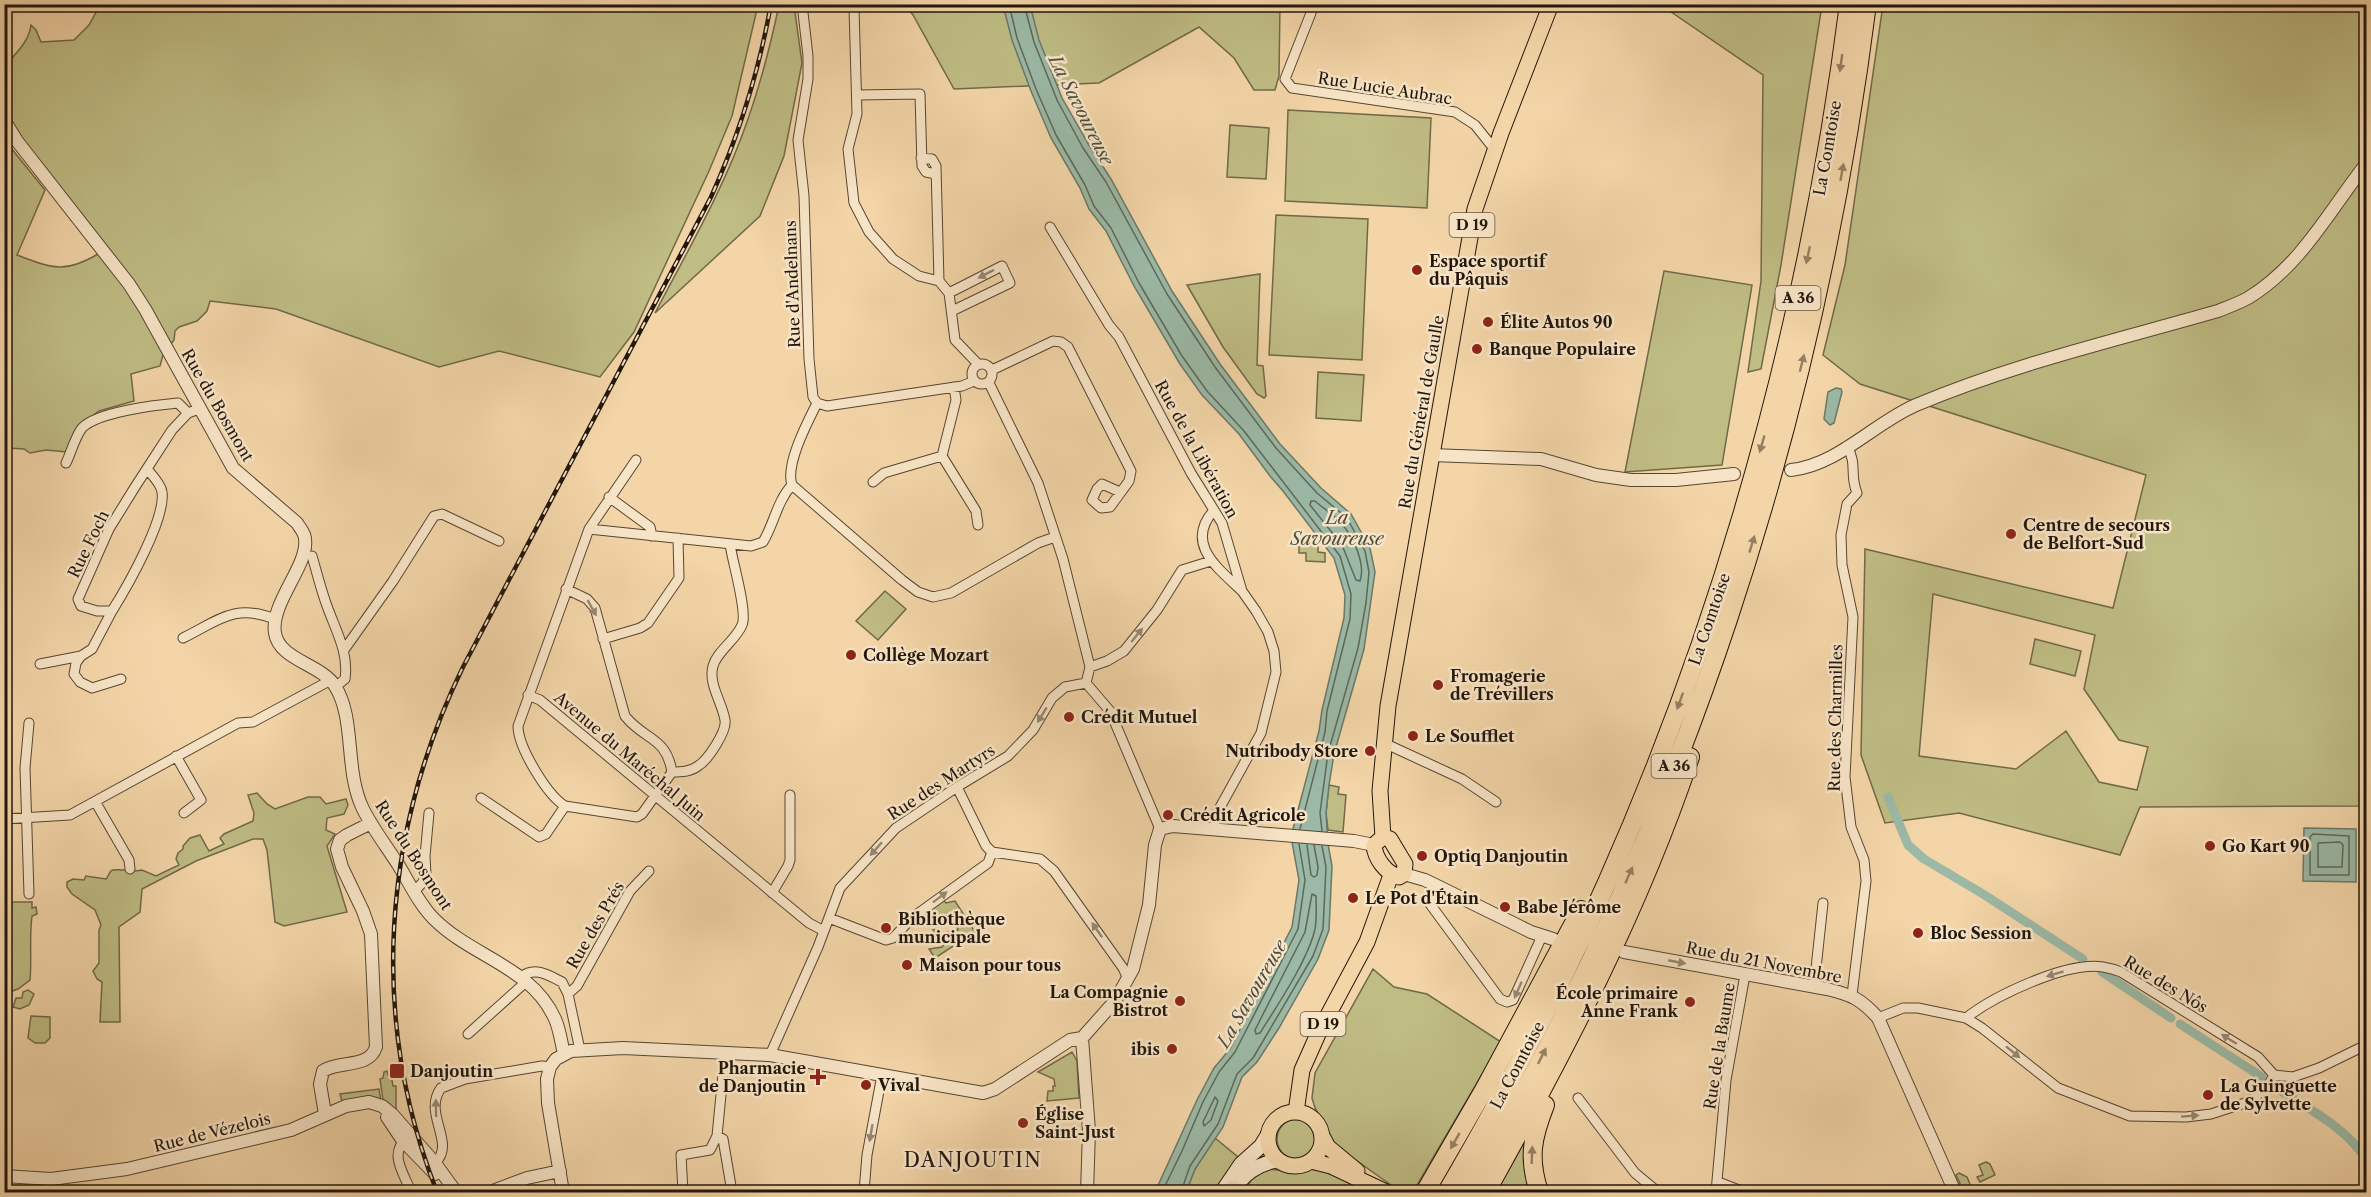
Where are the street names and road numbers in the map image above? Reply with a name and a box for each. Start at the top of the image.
street label: Rue Lucie Aubrac [1316,68,1454,108]
street label: La Comtoise [1809,99,1845,197]
road number: D 19 [1450,213,1494,237]
street label: Rue d'Andelnans [780,220,804,348]
road number: A 36 [1776,286,1820,310]
street label: Rue du Général de Gaulle [1394,314,1448,510]
street label: Rue du Bosmont [178,345,259,465]
street label: Rue de la Libération [1151,377,1243,521]
street label: Rue Foch [63,507,113,581]
street label: La Comtoise [1684,570,1734,668]
street label: Rue des Charmilles [1824,644,1846,792]
street label: Avenue du Maréchal Juin [550,686,710,825]
street label: Rue des Martyrs [883,740,999,824]
road number: A 36 [1652,754,1696,778]
street label: Rue du Bosmont [371,796,457,914]
street label: Rue des Prés [562,878,628,972]
street label: Rue du 21 Novembre [1684,937,1844,987]
street label: Rue des Nôs [2120,951,2212,1017]
street label: Rue de la Baume [1699,981,1739,1111]
road number: D 19 [1300,1012,1346,1036]
street label: La Comtoise [1486,1018,1548,1112]
street label: Rue de Vézelois [151,1108,273,1156]

